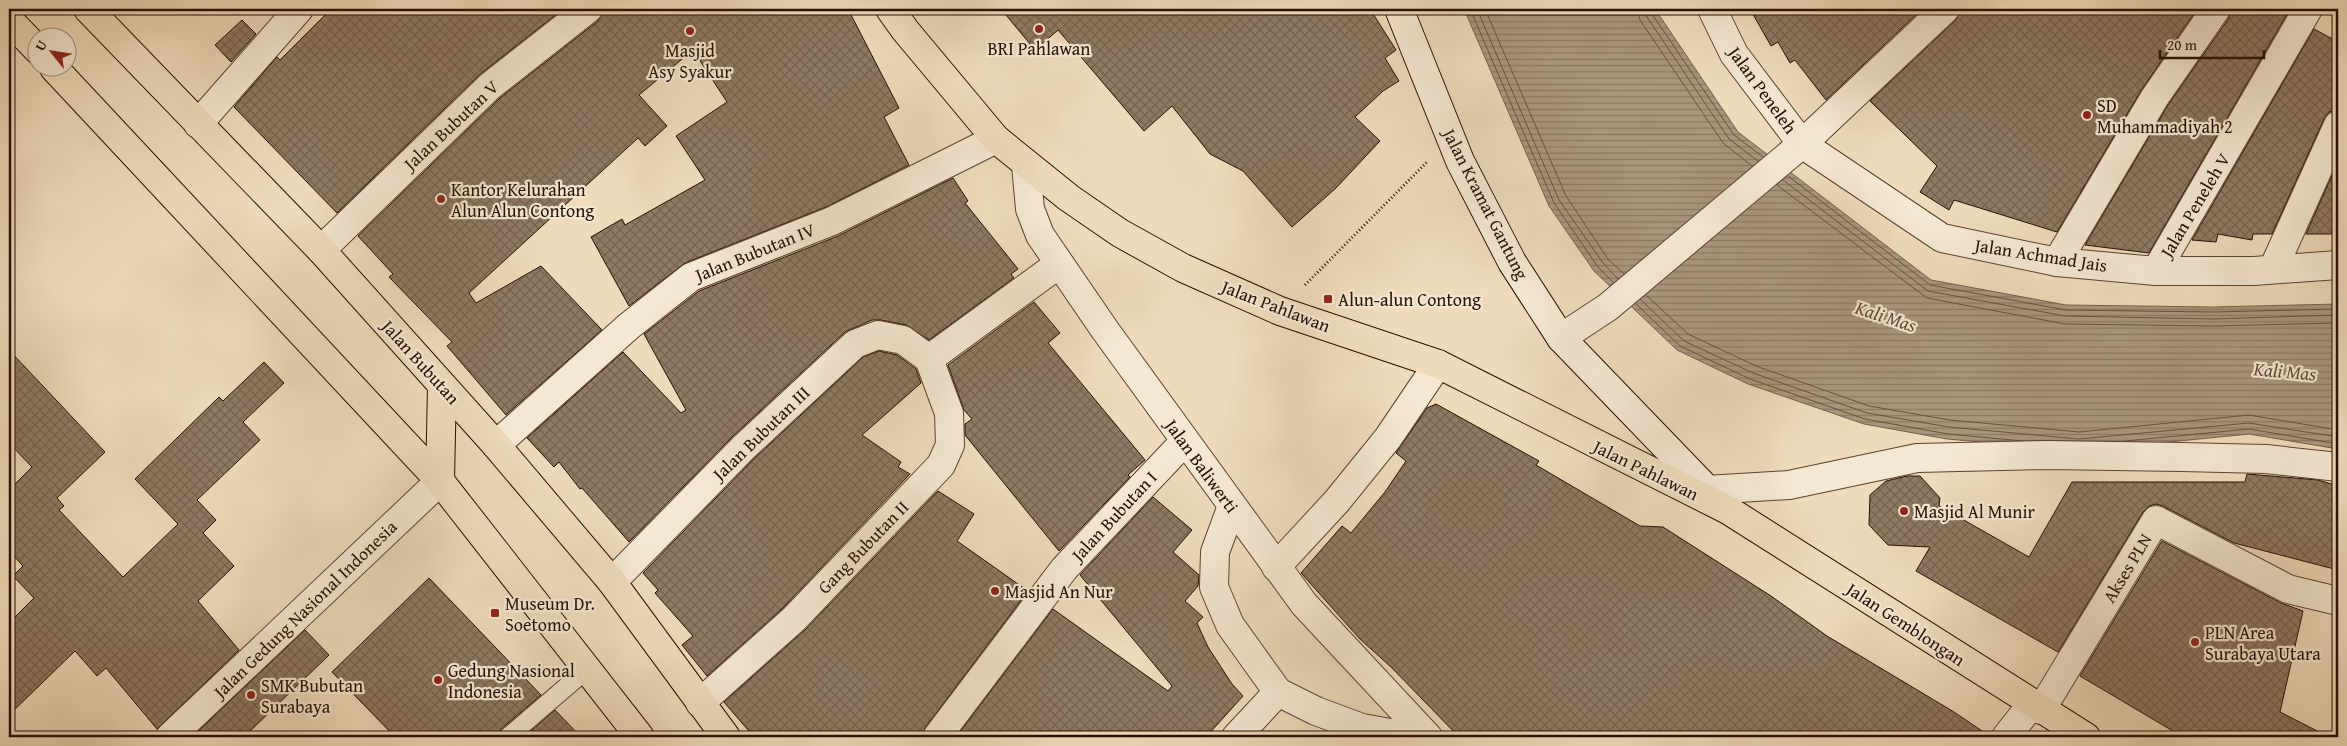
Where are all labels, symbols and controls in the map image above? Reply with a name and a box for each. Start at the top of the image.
marker: BRI Pahlawan [1033,23,1045,35]
marker: Masjid Asy Syakur [684,25,696,37]
north arrow [28,28,78,78]
scale bar [2160,28,2263,60]
text: 20 m [2167,34,2198,55]
place label: BRI Pahlawan [988,35,1090,62]
text: U [30,36,52,55]
place label: Masjid Asy Syakur [648,37,732,85]
street label: Jalan Peneleh [1721,39,1804,139]
street label: Jalan Bubutan V [396,74,505,178]
place label: SD Muhammadiyah 2 [2097,92,2233,140]
marker: SD Muhammadiyah 2 [2081,109,2093,121]
street label: Jalan Kramat Gantung [1435,122,1536,284]
street label: Jalan Peneleh V [2152,147,2237,264]
place label: Kantor Kelurahan Alun Alun Contong [451,176,594,224]
marker: Kantor Kelurahan Alun Alun Contong [435,193,447,205]
street label: Jalan Bubutan IV [689,216,819,289]
street label: Jalan Achmad Jais [1971,231,2109,279]
street label: Jalan Pahlawan [1216,272,1334,339]
place label: Alun-alun Contong [1338,286,1481,313]
marker: Alun-alun Contong [1322,293,1334,305]
water label: Kali Mas [1851,293,1920,339]
street label: Jalan Bubutan [374,312,466,410]
water label: Kali Mas [2252,354,2318,388]
street label: Jalan Bubutan III [705,379,816,488]
street label: Jalan Baliwerti [1157,412,1245,519]
street label: Jalan Pahlawan [1587,432,1703,507]
street label: Jalan Bubutan I [1063,465,1163,569]
street label: Gang Bubutan II [811,494,915,600]
place label: Masjid Al Munir [1914,498,2035,525]
marker: Masjid Al Munir [1898,505,1910,517]
street label: Jalan Gedung Nasional Indonesia [206,513,403,706]
street label: Akses PLN [2096,528,2159,608]
street label: Jalan Gemblongan [1840,574,1971,673]
place label: Masjid An Nur [1005,578,1113,605]
marker: Masjid An Nur [989,585,1001,597]
place label: Museum Dr. Soetomo [505,590,595,638]
marker: Museum Dr. Soetomo [489,607,501,619]
place label: PLN Area Surabaya Utara [2205,619,2321,667]
marker: PLN Area Surabaya Utara [2189,636,2201,648]
place label: Gedung Nasional Indonesia [448,657,575,705]
place label: SMK Bubutan Surabaya [261,672,363,720]
marker: Gedung Nasional Indonesia [432,674,444,686]
marker: SMK Bubutan Surabaya [245,689,257,701]

